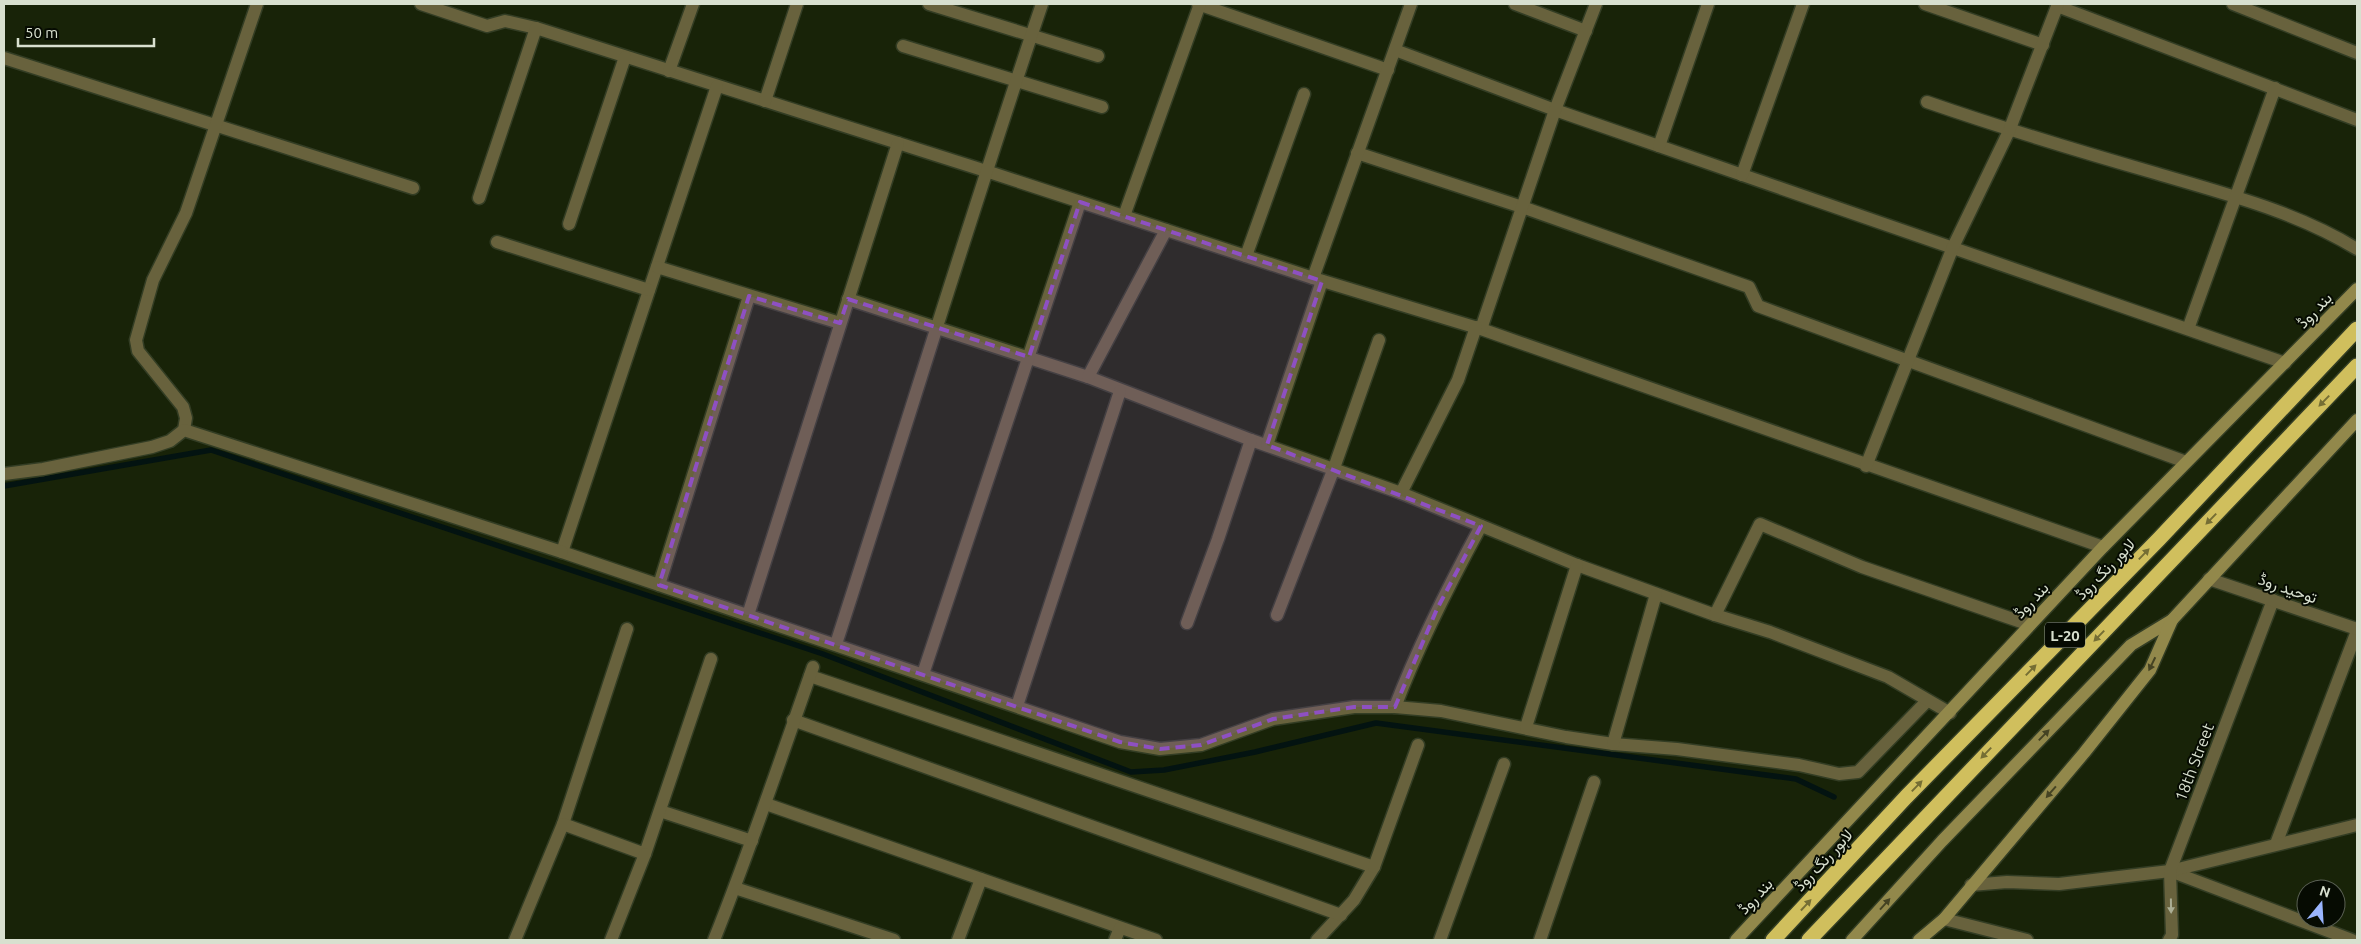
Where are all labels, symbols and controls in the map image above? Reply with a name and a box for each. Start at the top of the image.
scale bar [18,15,154,47]
text: 50 m [25,24,58,41]
street label: بند روڈ [2293,289,2337,333]
one-way arrow [2318,395,2330,407]
one-way arrow [2205,512,2217,524]
street label: لاہور رنگ روڈ [2072,535,2140,605]
one-way arrow [2138,548,2150,560]
street label: توحید روڈ [2256,570,2320,608]
street label: بند روڈ [2010,578,2053,623]
road number: L-20 [2045,622,2085,648]
one-way arrow [2093,630,2105,642]
one-way arrow [2148,657,2156,671]
one-way arrow [2025,664,2037,676]
street label: 18th Street [2171,720,2217,803]
one-way arrow [2038,729,2050,741]
one-way arrow [1980,747,1992,759]
one-way arrow [1911,780,1923,792]
one-way arrow [2046,785,2057,798]
street label: لاہور رنگ روڈ [1790,825,1858,896]
street label: بند روڈ [1734,874,1777,919]
north arrow [2296,879,2346,929]
text: N [2318,882,2332,901]
one-way arrow [1879,898,1890,911]
one-way arrow [2167,898,2175,914]
one-way arrow [1800,899,1812,911]

